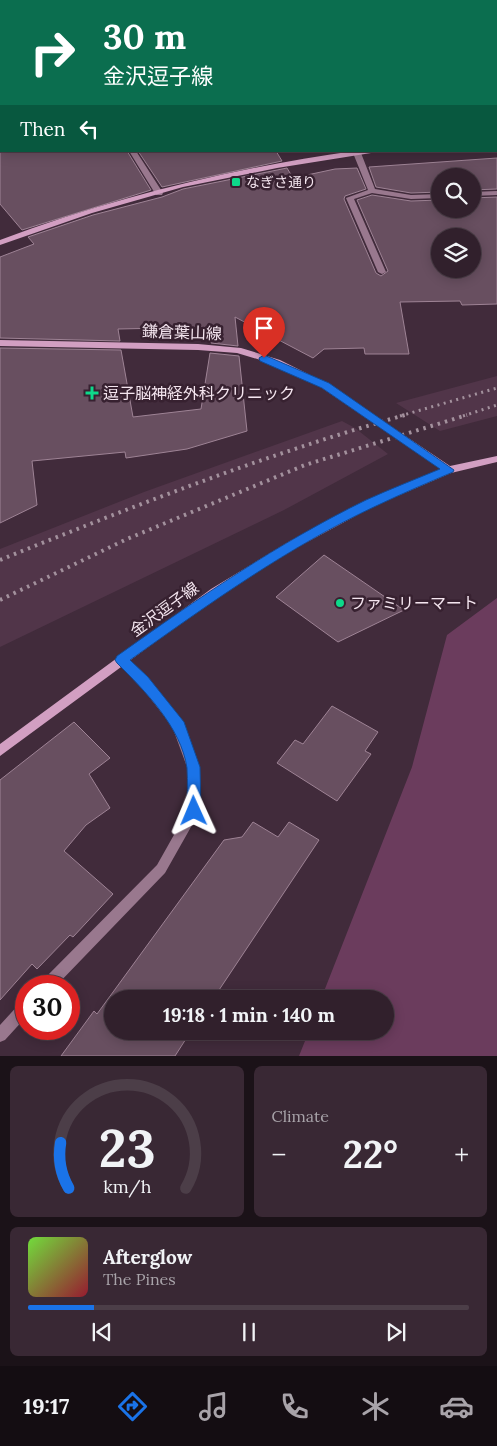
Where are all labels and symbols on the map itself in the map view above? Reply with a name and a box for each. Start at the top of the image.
place label: なぎさ通り [246,173,316,191]
marker: なぎさ通り [230,176,242,188]
pin [243,307,285,358]
street label: 鎌倉葉山線 [142,321,222,343]
place label: 逗子脳神経外科クリニック [103,383,295,403]
marker: 逗子脳神経外科クリニック [85,386,99,400]
street label: 金沢逗子線 [126,577,202,641]
place label: ファミリーマート [350,593,478,613]
marker: ファミリーマート [334,597,346,609]
position arrow [167,784,219,836]
speed limit sign: 30 [15,975,80,1040]

